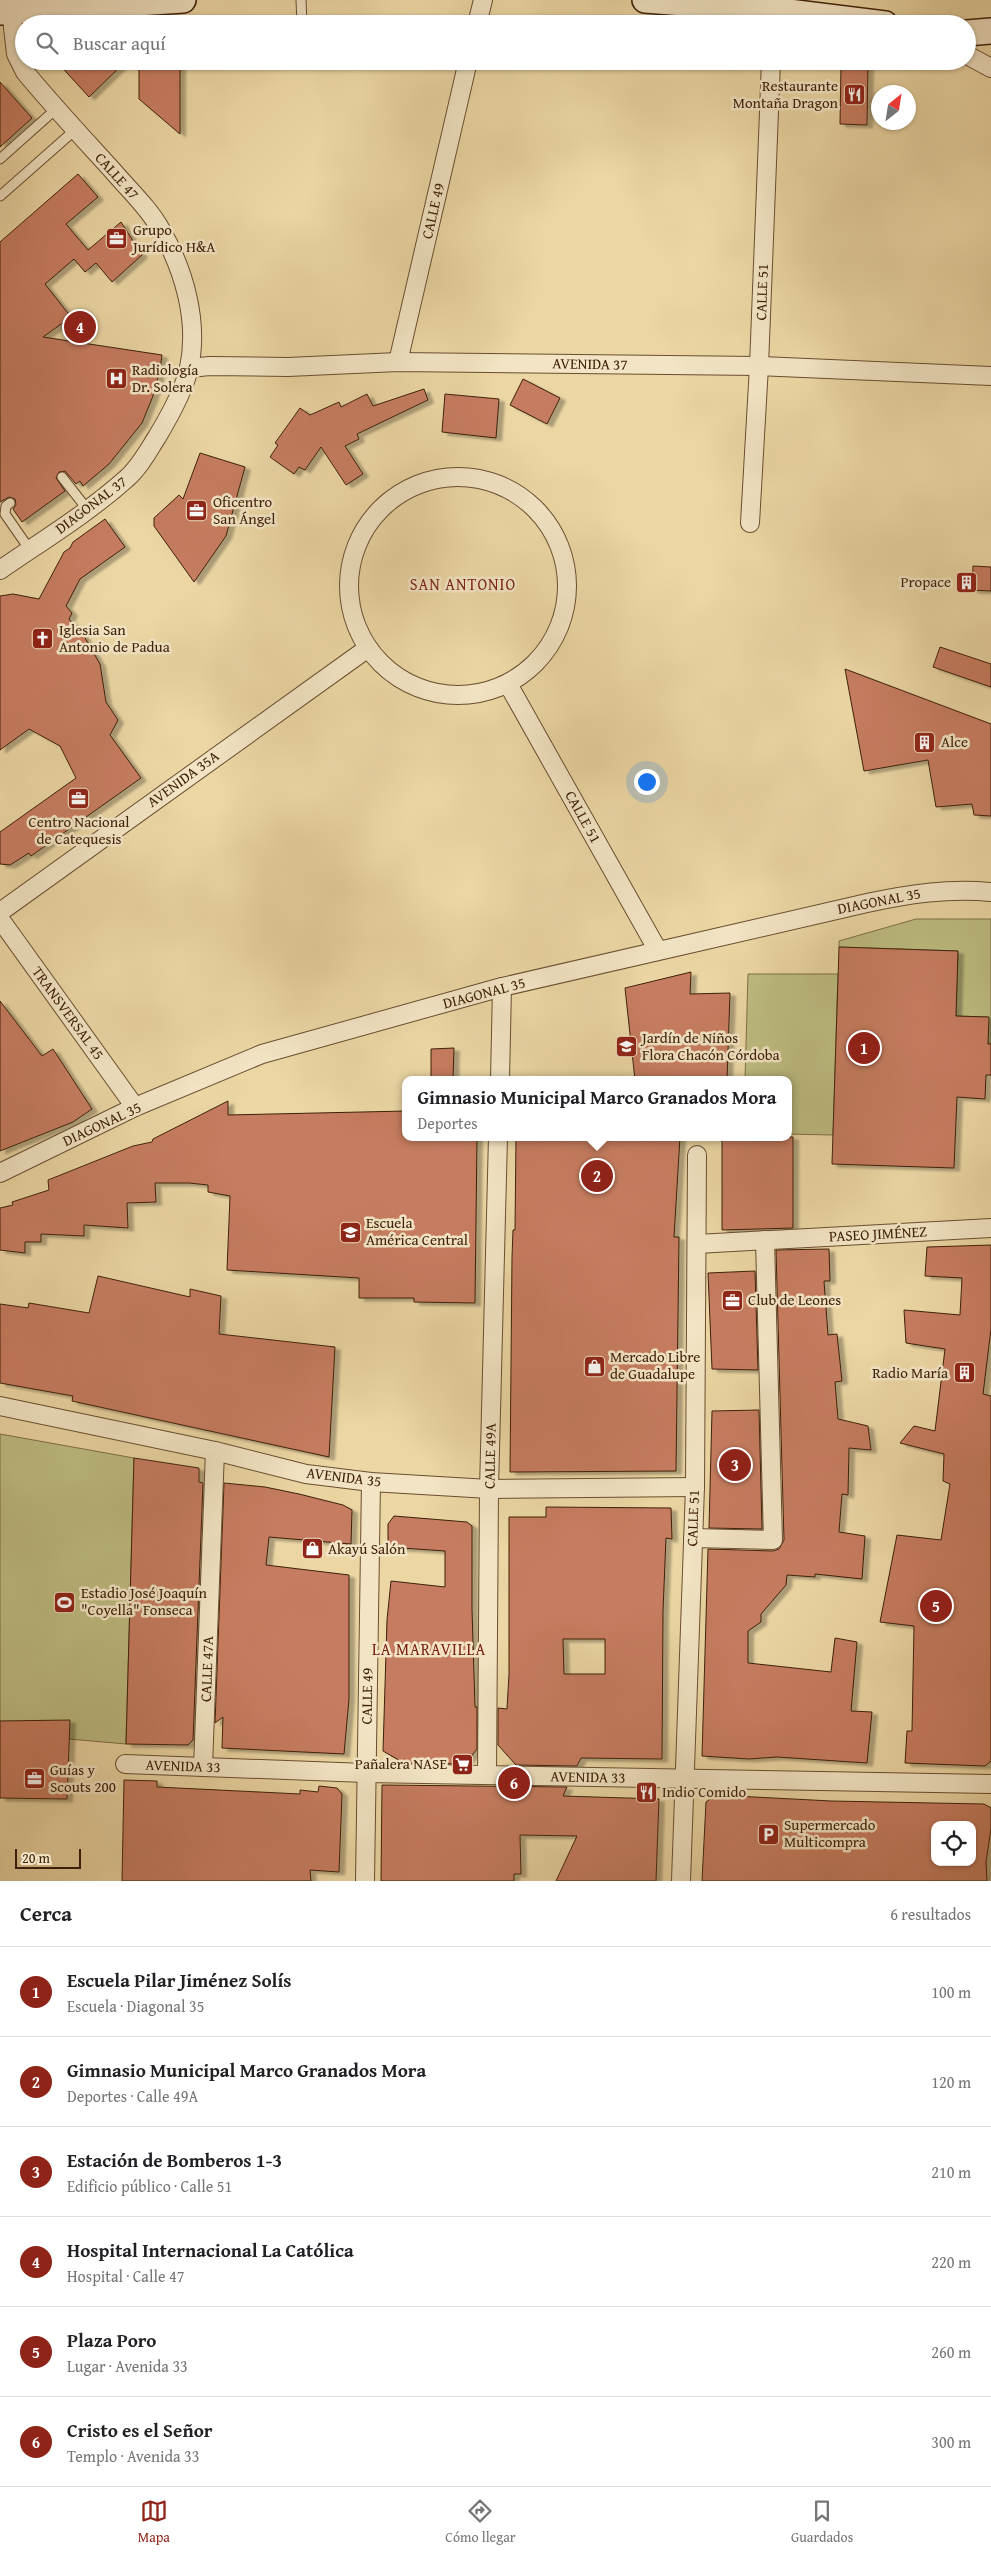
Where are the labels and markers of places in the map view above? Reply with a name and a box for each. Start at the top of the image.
place label: Restaurante Montaña Dragon [733,75,839,113]
restaurant icon: Restaurante Montaña Dragon [842,83,866,107]
place label: Grupo Jurídico H&A [131,219,215,257]
office icon: Grupo Jurídico H&A [105,227,129,251]
pin: 4 [64,308,96,346]
place label: Radiología Dr. Solera [132,359,198,397]
hospital icon: Radiología Dr. Solera [104,367,128,391]
place label: Oficentro San Ángel [213,491,275,529]
office icon: Oficentro San Ángel [185,499,209,523]
building icon: Propace [955,570,979,594]
place label: Propace [900,571,951,592]
place label: Iglesia San Antonio de Padua [59,619,170,657]
church icon: Iglesia San Antonio de Padua [31,627,55,651]
building icon: Alce [913,730,937,754]
place label: Alce [941,731,968,752]
office icon: Centro Nacional de Catequesis [67,787,91,811]
place label: Centro Nacional de Catequesis [29,811,129,849]
place label: Jardín de Niños Flora Chacón Córdoba [640,1027,780,1065]
pin: 1 [848,1029,880,1067]
school or university icon: Jardín de Niños Flora Chacón Córdoba [614,1035,638,1059]
pin: 2 [581,1157,613,1195]
place label: Escuela América Central [366,1212,468,1250]
school or university icon: Escuela América Central [338,1220,362,1244]
office icon: Club de Leones [720,1288,744,1312]
place label: Club de Leones [748,1289,841,1310]
place label: Mercado Libre de Guadalupe [610,1346,700,1384]
shop icon: Mercado Libre de Guadalupe [582,1354,606,1378]
building icon: Radio María [952,1361,976,1385]
place label: Radio María [872,1362,948,1383]
pin: 3 [719,1446,751,1484]
shop icon: Akayú Salón [300,1537,324,1561]
place label: Akayú Salón [328,1538,406,1559]
place label: Estadio José Joaquín "Coyella" Fonseca [81,1582,207,1620]
pin: 5 [920,1587,952,1625]
sports icon: Estadio José Joaquín "Coyella" Fonseca [53,1590,77,1614]
supermarket icon: Pañalera NASE [451,1752,475,1776]
place label: Pañalera NASE [355,1753,447,1774]
place label: Guías y Scouts 200 [50,1759,116,1797]
pin: 6 [498,1764,530,1802]
office icon: Guías y Scouts 200 [22,1767,46,1791]
restaurant icon: Indio Comido [634,1780,658,1804]
place label: Indio Comido [662,1781,746,1802]
place label: Supermercado Multicompra [784,1814,876,1852]
parking icon: Supermercado Multicompra [756,1822,780,1846]

